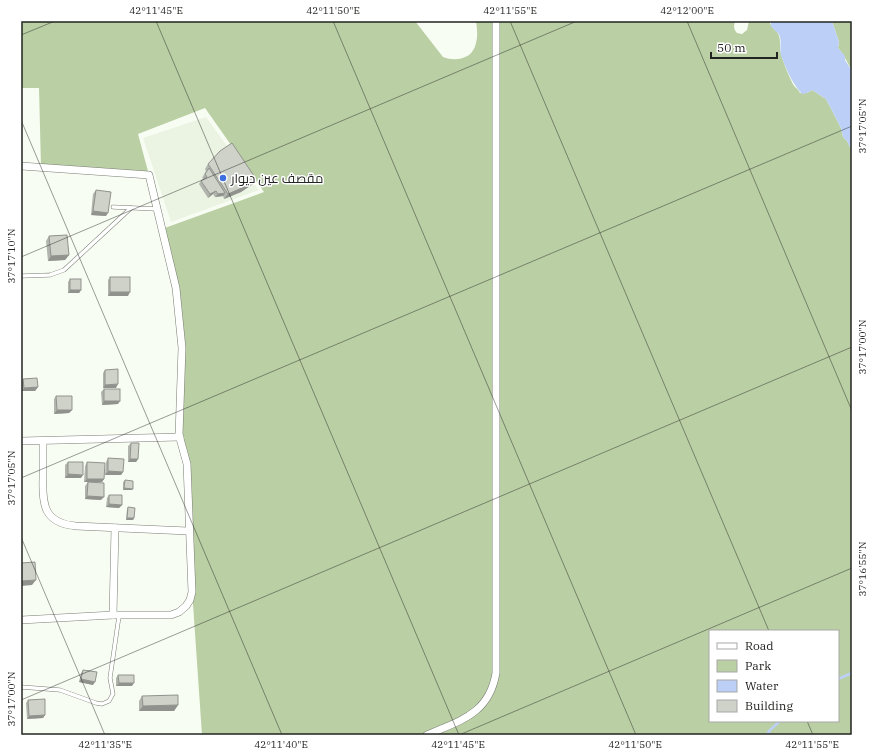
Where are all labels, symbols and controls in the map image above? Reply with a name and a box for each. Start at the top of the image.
text: 42°11'45"E [129,4,183,17]
text: 42°11'50"E [306,4,360,17]
text: 42°11'55"E [483,4,537,17]
text: 42°12'00"E [660,4,714,17]
scale bar [711,34,777,60]
text: 50 m [717,40,746,55]
text: 37°17'05"N [856,98,869,154]
place label: مقصف عين ديوار [230,170,323,187]
marker: مقصف عين ديوار [218,173,228,183]
text: 37°17'10"N [5,228,18,284]
text: 37°17'00"N [856,319,869,375]
text: 37°17'05"N [5,450,18,506]
text: 37°16'55"N [856,541,869,597]
legend [709,630,839,722]
text: Road [745,638,774,653]
text: Park [745,658,771,673]
text: 37°17'00"N [5,671,18,727]
text: Water [745,678,779,693]
text: Building [745,698,793,713]
text: 42°11'35"E [78,738,132,751]
text: 42°11'40"E [254,738,308,751]
text: 42°11'45"E [431,738,485,751]
text: 42°11'50"E [608,738,662,751]
text: 42°11'55"E [785,738,839,751]

